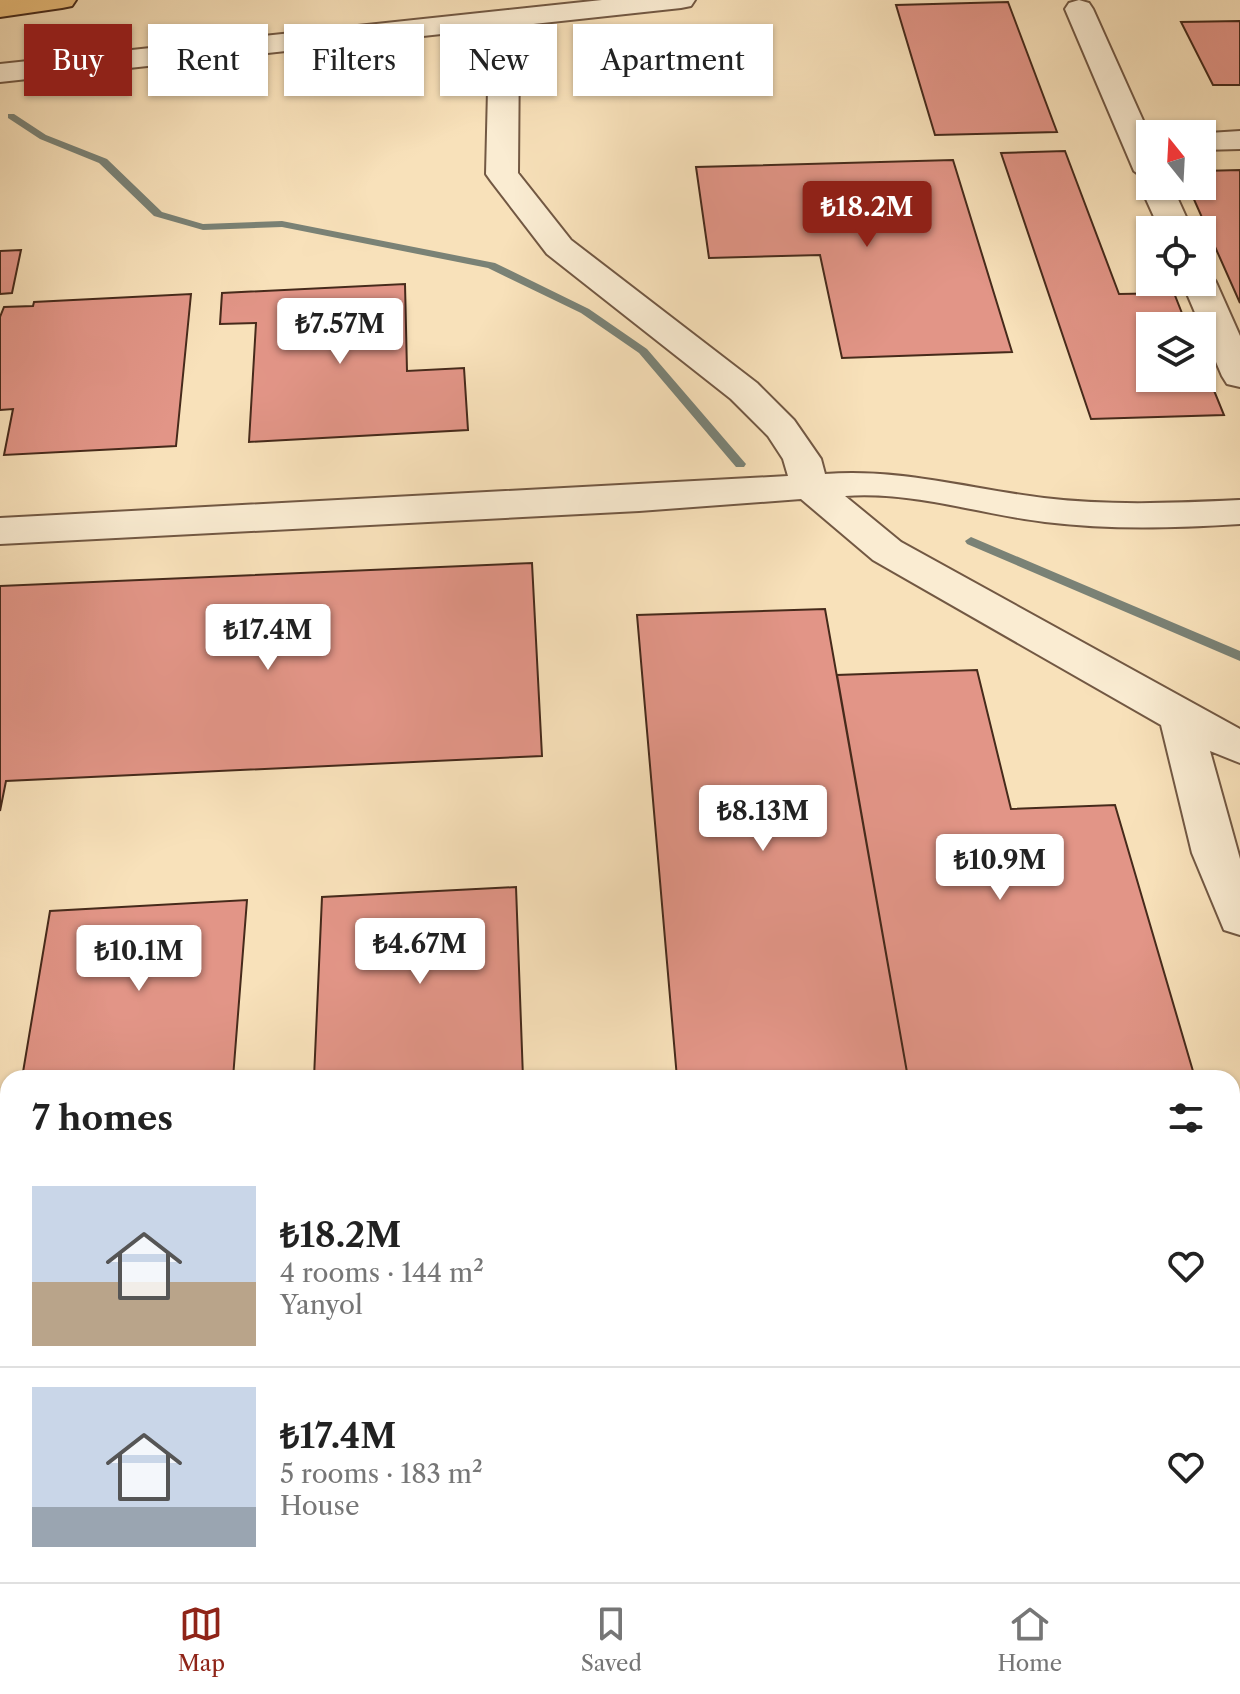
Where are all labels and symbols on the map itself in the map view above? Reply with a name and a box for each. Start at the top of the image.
north arrow [1136,120,1216,200]
pin: ₺18.2M [802,181,932,249]
pin: ₺7.57M [275,298,405,366]
pin: ₺17.4M [203,604,333,672]
pin: ₺8.13M [698,785,828,853]
pin: ₺10.9M [935,834,1065,902]
pin: ₺4.67M [355,918,485,986]
pin: ₺10.1M [74,925,204,993]

